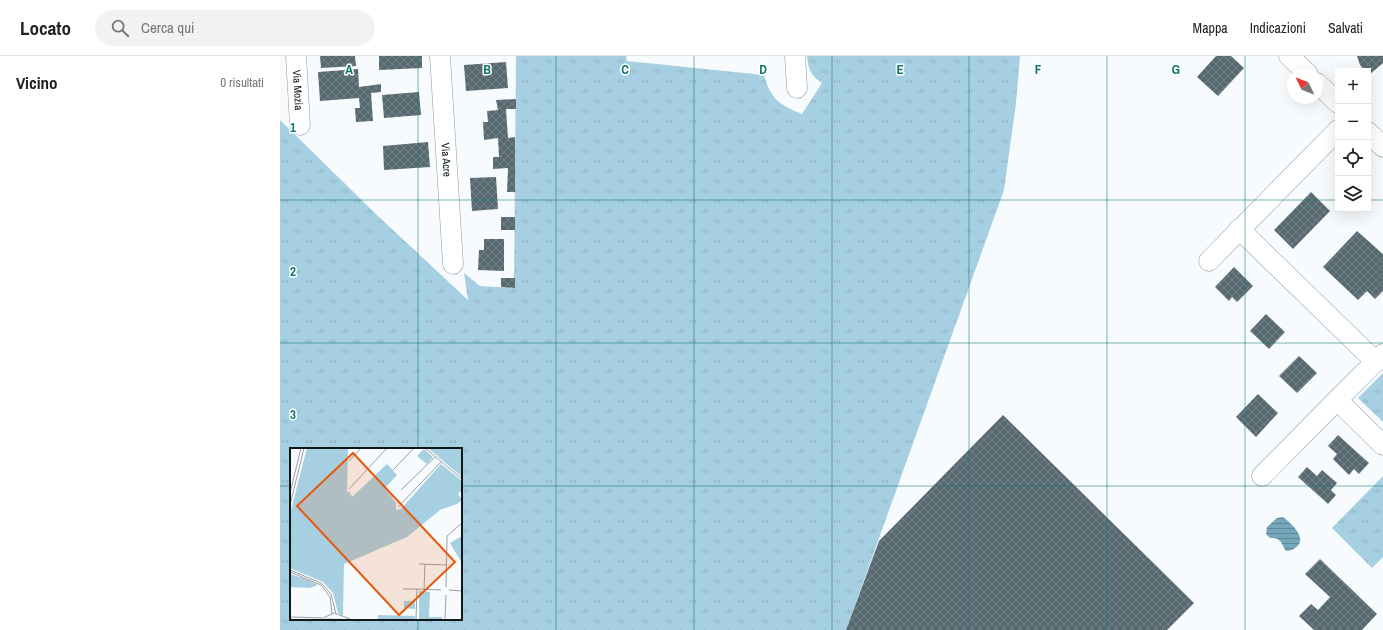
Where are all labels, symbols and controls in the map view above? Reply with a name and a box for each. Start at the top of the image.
search box [95,10,375,46]
text: Locato [20,15,71,41]
icon: search [109,17,131,39]
text: Cerca qui [141,17,194,38]
text: Mappa [1193,19,1228,37]
text: Indicazioni [1250,19,1306,37]
text: Salvati [1328,19,1363,37]
text: A [345,61,353,78]
text: B [483,61,491,78]
text: C [621,61,629,78]
text: D [759,61,767,78]
text: E [896,61,904,78]
text: F [1035,61,1042,78]
text: G [1172,61,1180,78]
north arrow [1287,68,1323,104]
map controls [1335,68,1371,212]
button: + [1335,68,1371,104]
street label: Via Mozia [290,69,306,111]
text: Vicino [16,71,58,94]
text: 0 risultati [220,74,264,91]
button: − [1335,104,1371,140]
text: 1 [290,119,296,136]
button: locate [1335,140,1371,176]
street label: Via Acre [438,142,455,177]
button: layers [1335,176,1371,212]
text: 2 [290,263,296,280]
text: 3 [290,406,296,423]
inset map [290,448,462,620]

